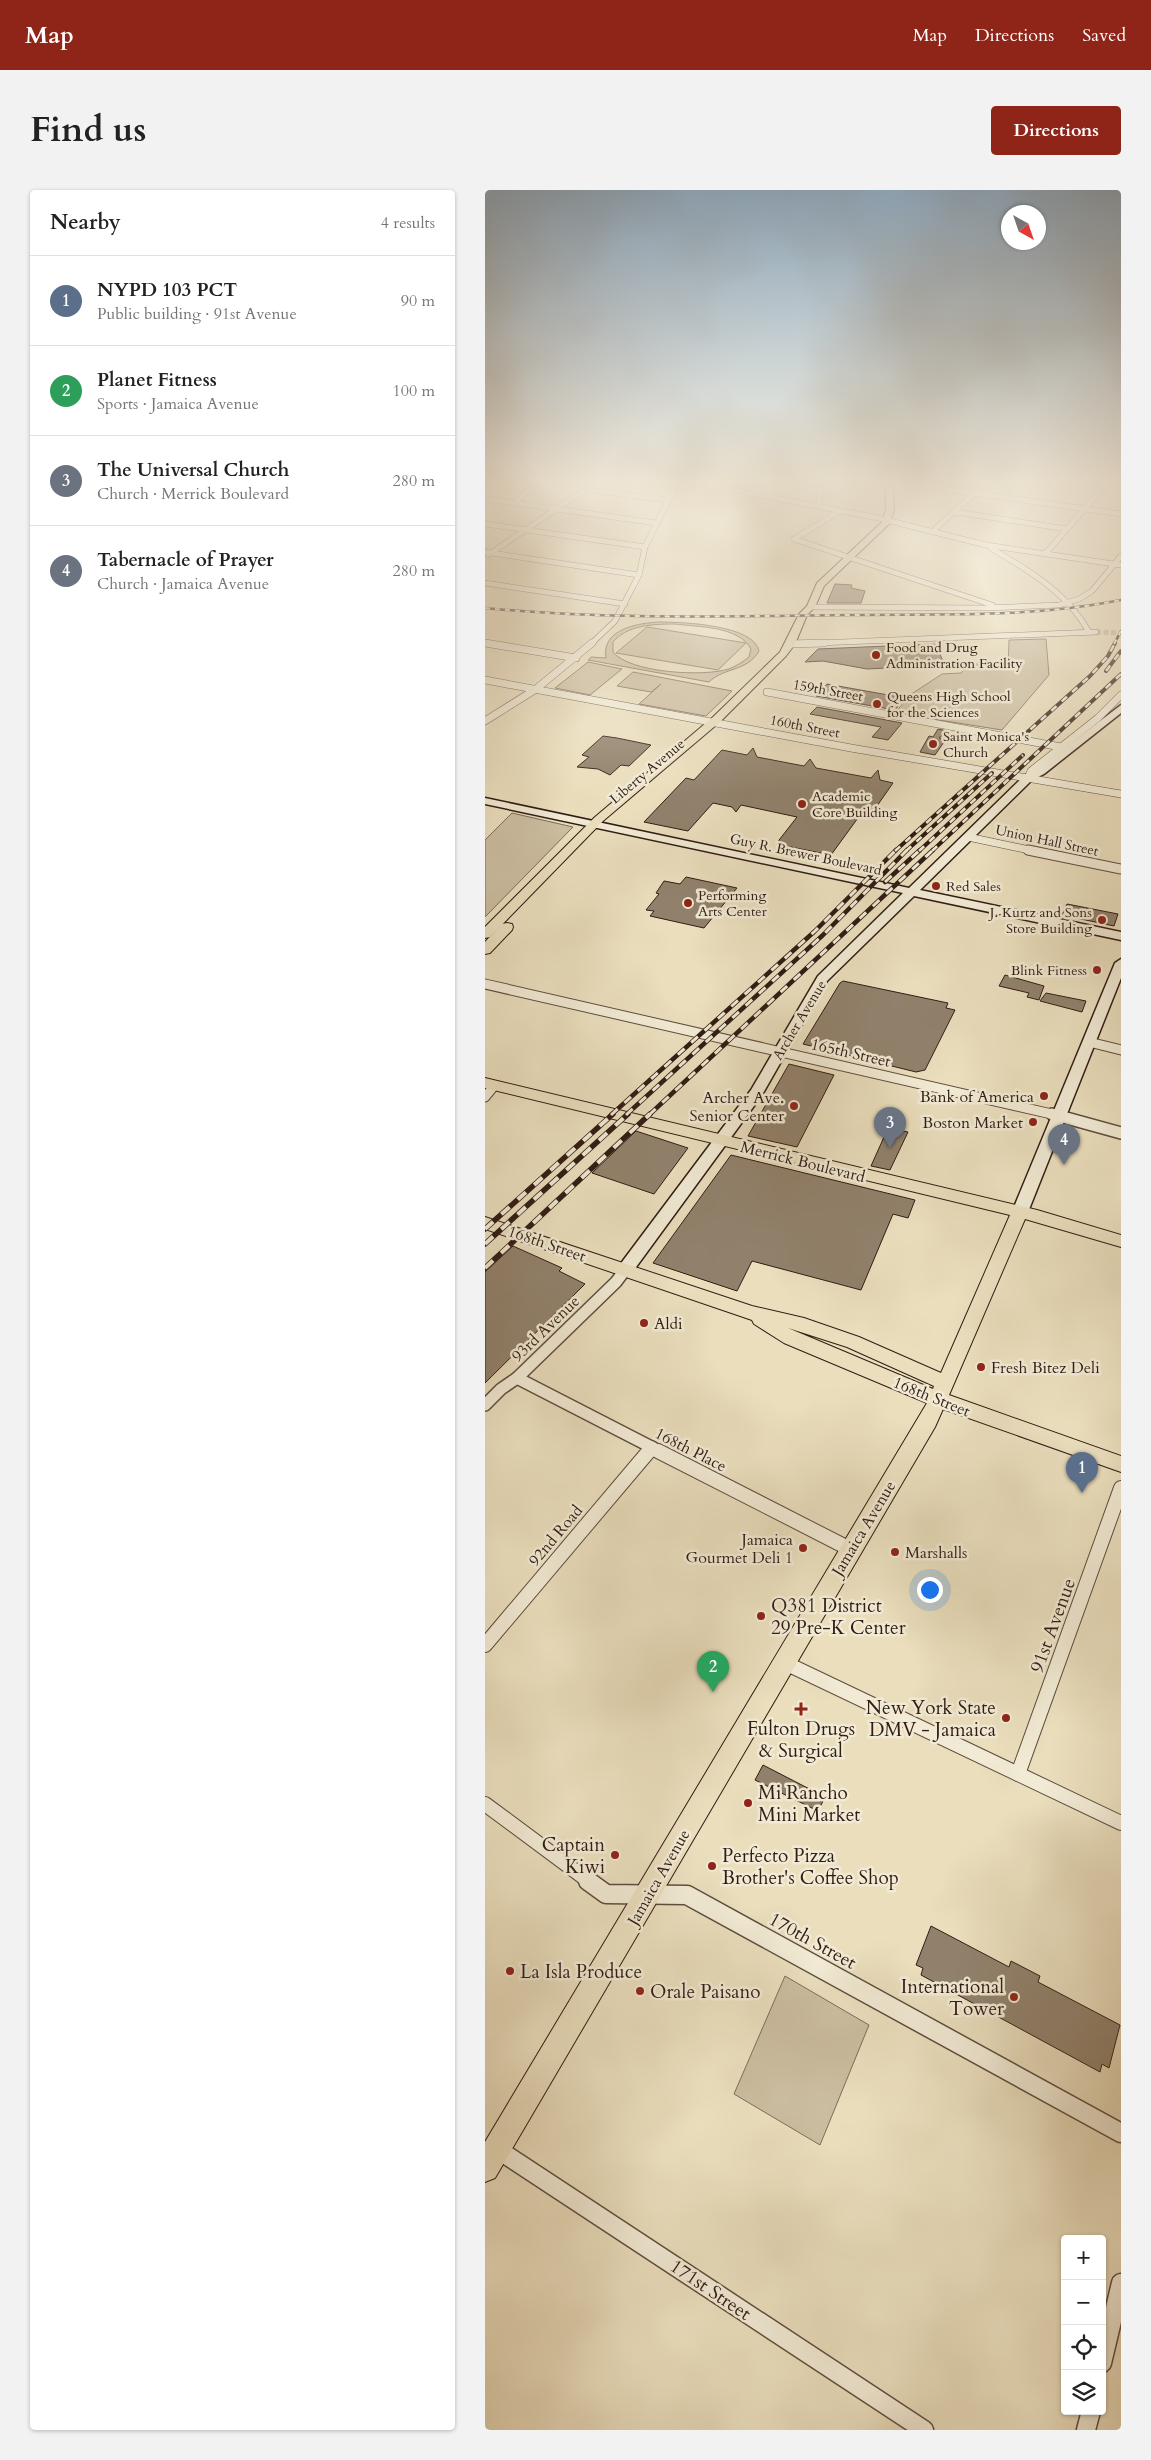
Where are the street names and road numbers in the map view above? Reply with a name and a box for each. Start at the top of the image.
street label: 159th Street [791,675,865,706]
street label: 160th Street [768,710,842,743]
street label: Liberty Avenue [606,734,689,808]
street label: Union Hall Street [994,820,1101,861]
street label: Guy R. Brewer Boulevard [728,829,884,880]
street label: Archer Avenue [768,977,831,1064]
street label: 165th Street [809,1033,893,1073]
street label: Merrick Boulevard [738,1136,868,1188]
street label: 168th Street [505,1220,589,1268]
street label: 93rd Avenue [507,1291,585,1367]
street label: 168th Street [890,1372,973,1422]
street label: 168th Place [651,1422,730,1477]
street label: Jamaica Avenue [826,1477,901,1582]
street label: 92nd Road [524,1500,588,1571]
street label: 91st Avenue [1024,1575,1082,1676]
street label: Jamaica Avenue [621,1825,695,1931]
street label: 170th Street [764,1906,861,1976]
street label: 171st Street [665,2253,756,2326]

